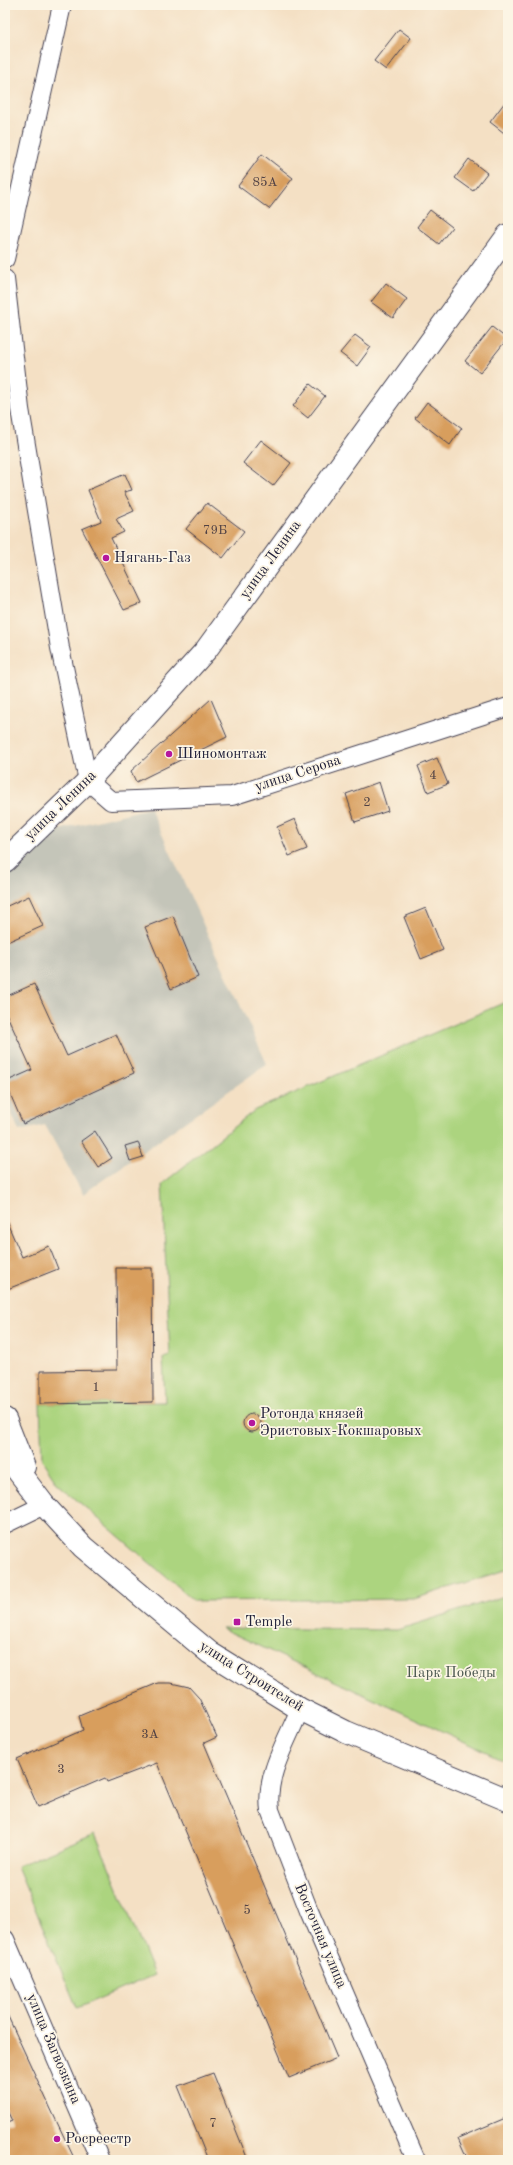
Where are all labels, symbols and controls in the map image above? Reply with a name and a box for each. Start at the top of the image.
house number: 85А [252,176,278,189]
street label: улица Ленина [238,517,305,602]
house number: 79Б [203,524,227,537]
place label: Нягань-Газ [114,551,191,566]
marker: Нягань-Газ [101,553,111,563]
place label: Шиномонтаж [177,747,267,762]
marker: Шиномонтаж [164,749,174,759]
street label: улица Серова [253,753,343,795]
street label: улица Ленина [22,768,100,844]
house number: 4 [429,769,437,782]
house number: 2 [363,796,371,809]
house number: 1 [92,1381,100,1394]
place label: Ротонда князей Эристовых-Кокшаровых [260,1407,422,1439]
marker: Ротонда князей Эристовых-Кокшаровых [247,1418,257,1428]
place label: Temple [245,1615,292,1630]
marker: Temple [232,1617,242,1627]
street label: улица Строителей [196,1639,306,1715]
park label: Парк Победы [406,1666,496,1681]
house number: 3А [141,1728,159,1741]
house number: 3 [57,1763,65,1776]
street label: Восточная улица [291,1881,349,1991]
house number: 5 [243,1904,251,1917]
street label: улица Загвозкина [23,1992,83,2107]
house number: 7 [209,2117,217,2130]
place label: Росреестр [65,2132,132,2147]
marker: Росреестр [52,2134,62,2144]

